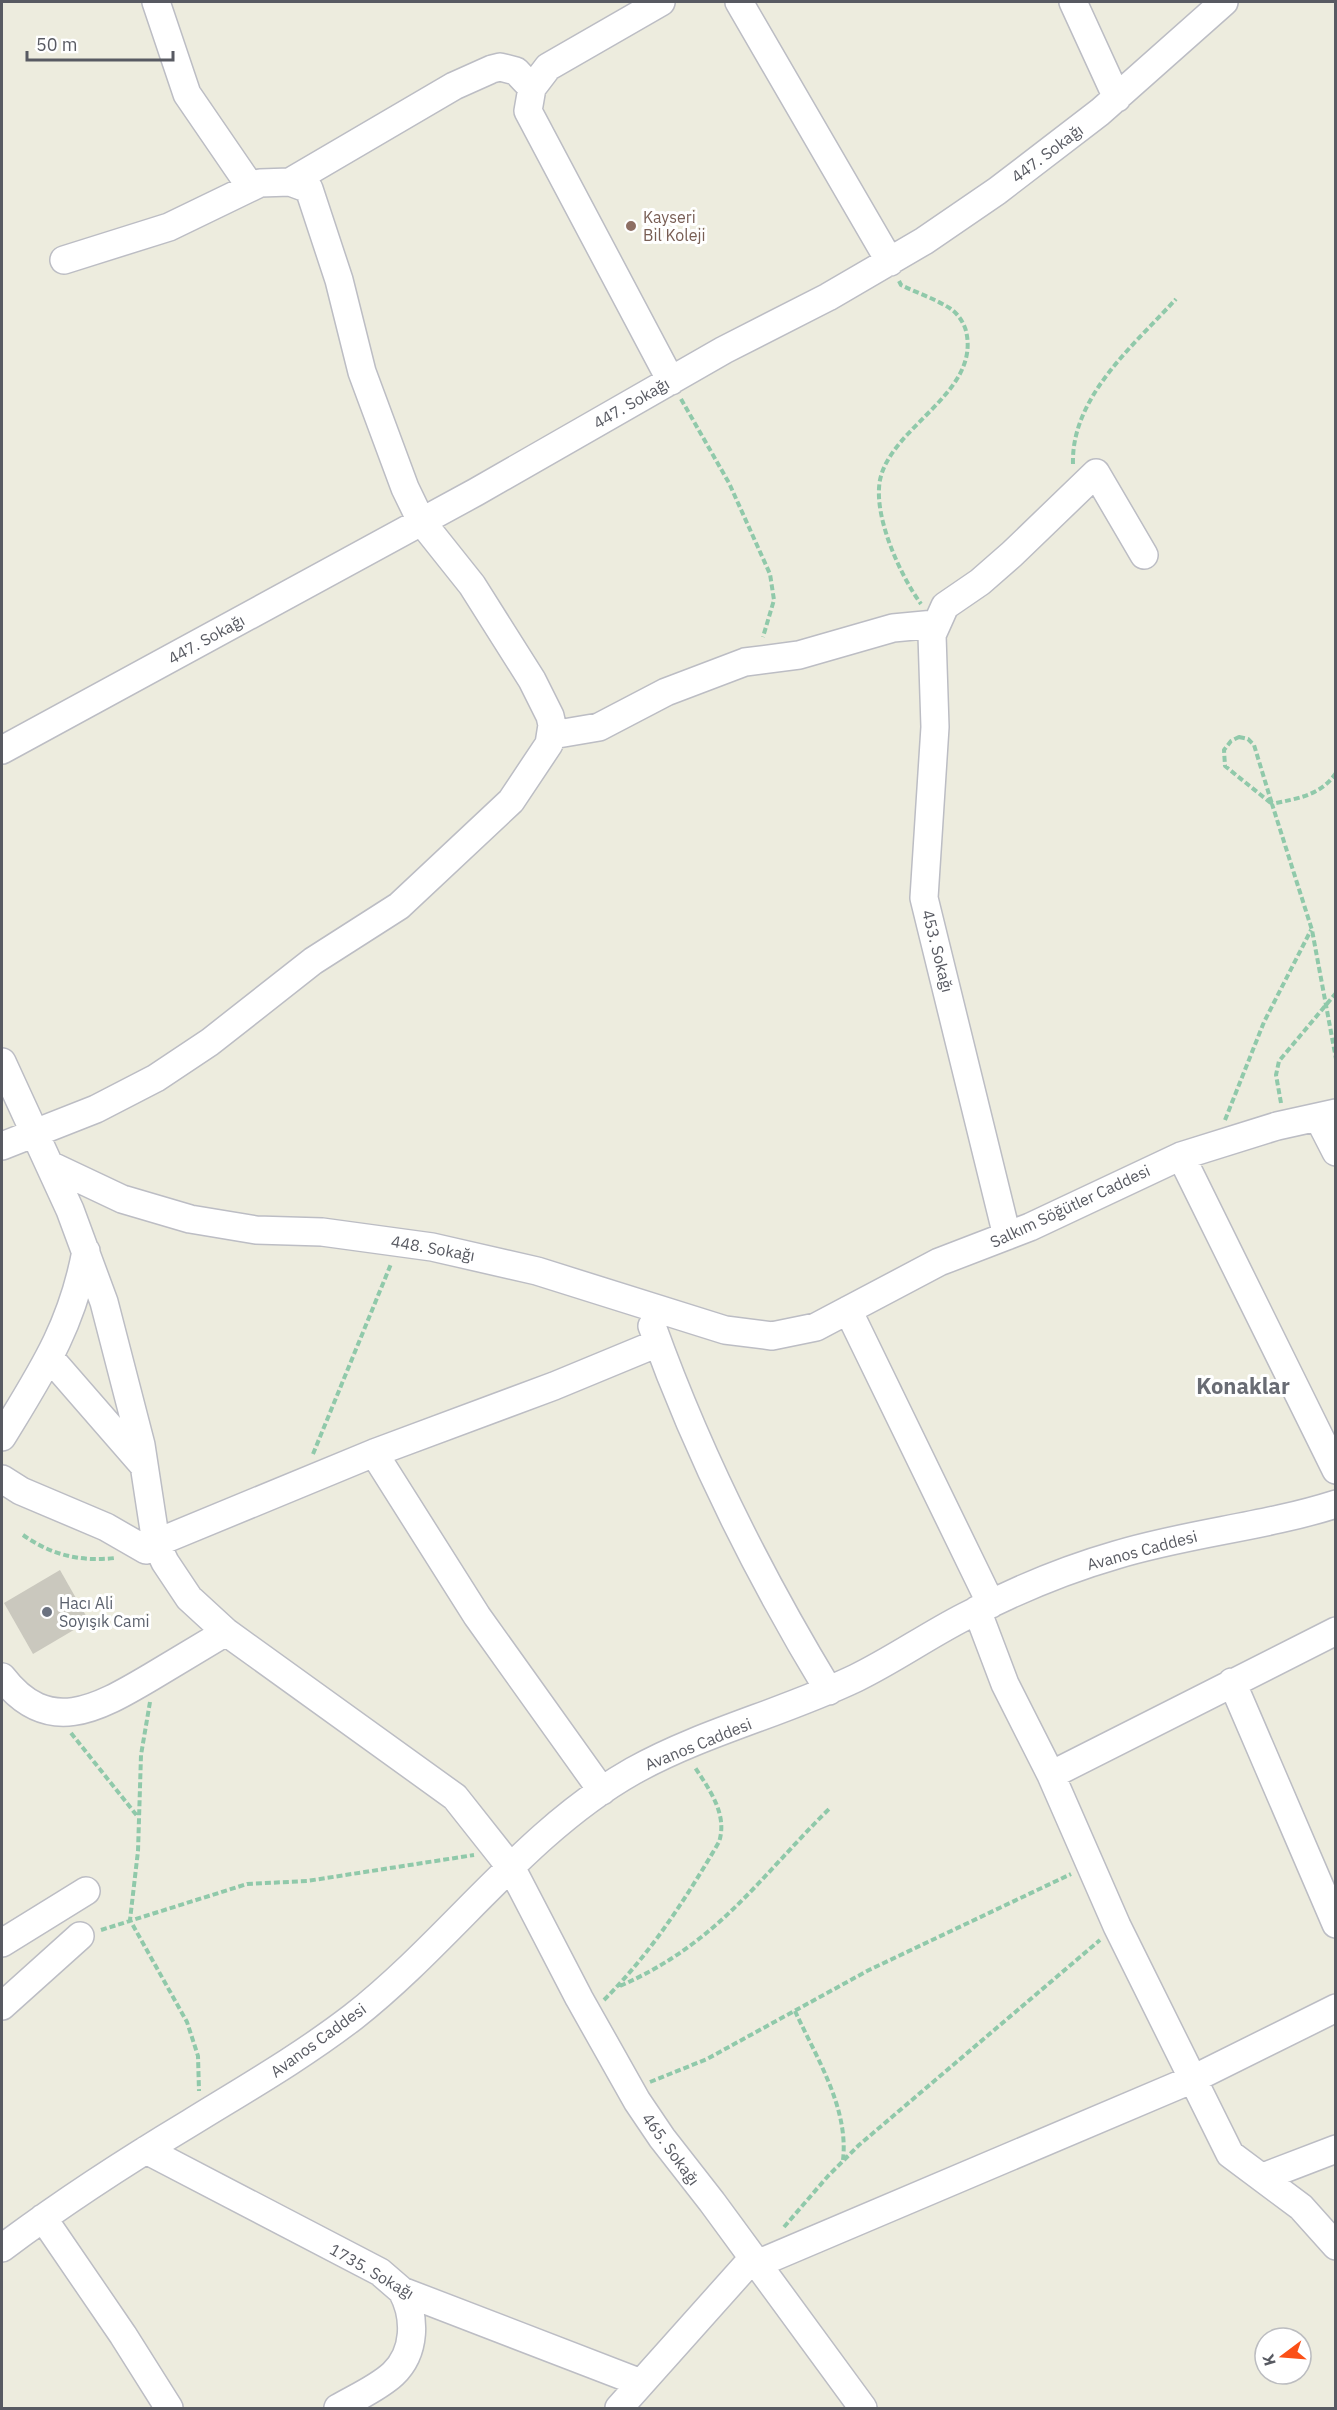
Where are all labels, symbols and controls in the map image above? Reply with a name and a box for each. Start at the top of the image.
scale bar [27,24,172,62]
text: 50 m [36,33,78,56]
street label: 447. Sokağı [1007,120,1087,186]
place label: Kayseri Bil Koleji [643,207,705,245]
marker: Kayseri Bil Koleji [624,219,638,233]
street label: 447. Sokağı [589,373,673,433]
street label: 447. Sokağı [164,610,248,668]
street label: 453. Sokağı [918,908,958,994]
street label: Salkım Söğütler Caddesi [987,1160,1153,1252]
street label: 448. Sokağı [390,1231,476,1265]
district label: Konaklar [1196,1371,1290,1400]
street label: Avanos Caddesi [1085,1526,1199,1574]
place label: Hacı Ali Soyışık Cami [59,1593,150,1631]
marker: Hacı Ali Soyışık Cami [40,1605,54,1619]
street label: Avanos Caddesi [642,1713,754,1775]
street label: Avanos Caddesi [266,1999,370,2081]
street label: 465. Sokağı [638,2109,704,2189]
street label: 1735. Sokağı [326,2239,418,2303]
north arrow [1253,2326,1313,2386]
text: K [1257,2352,1280,2368]

